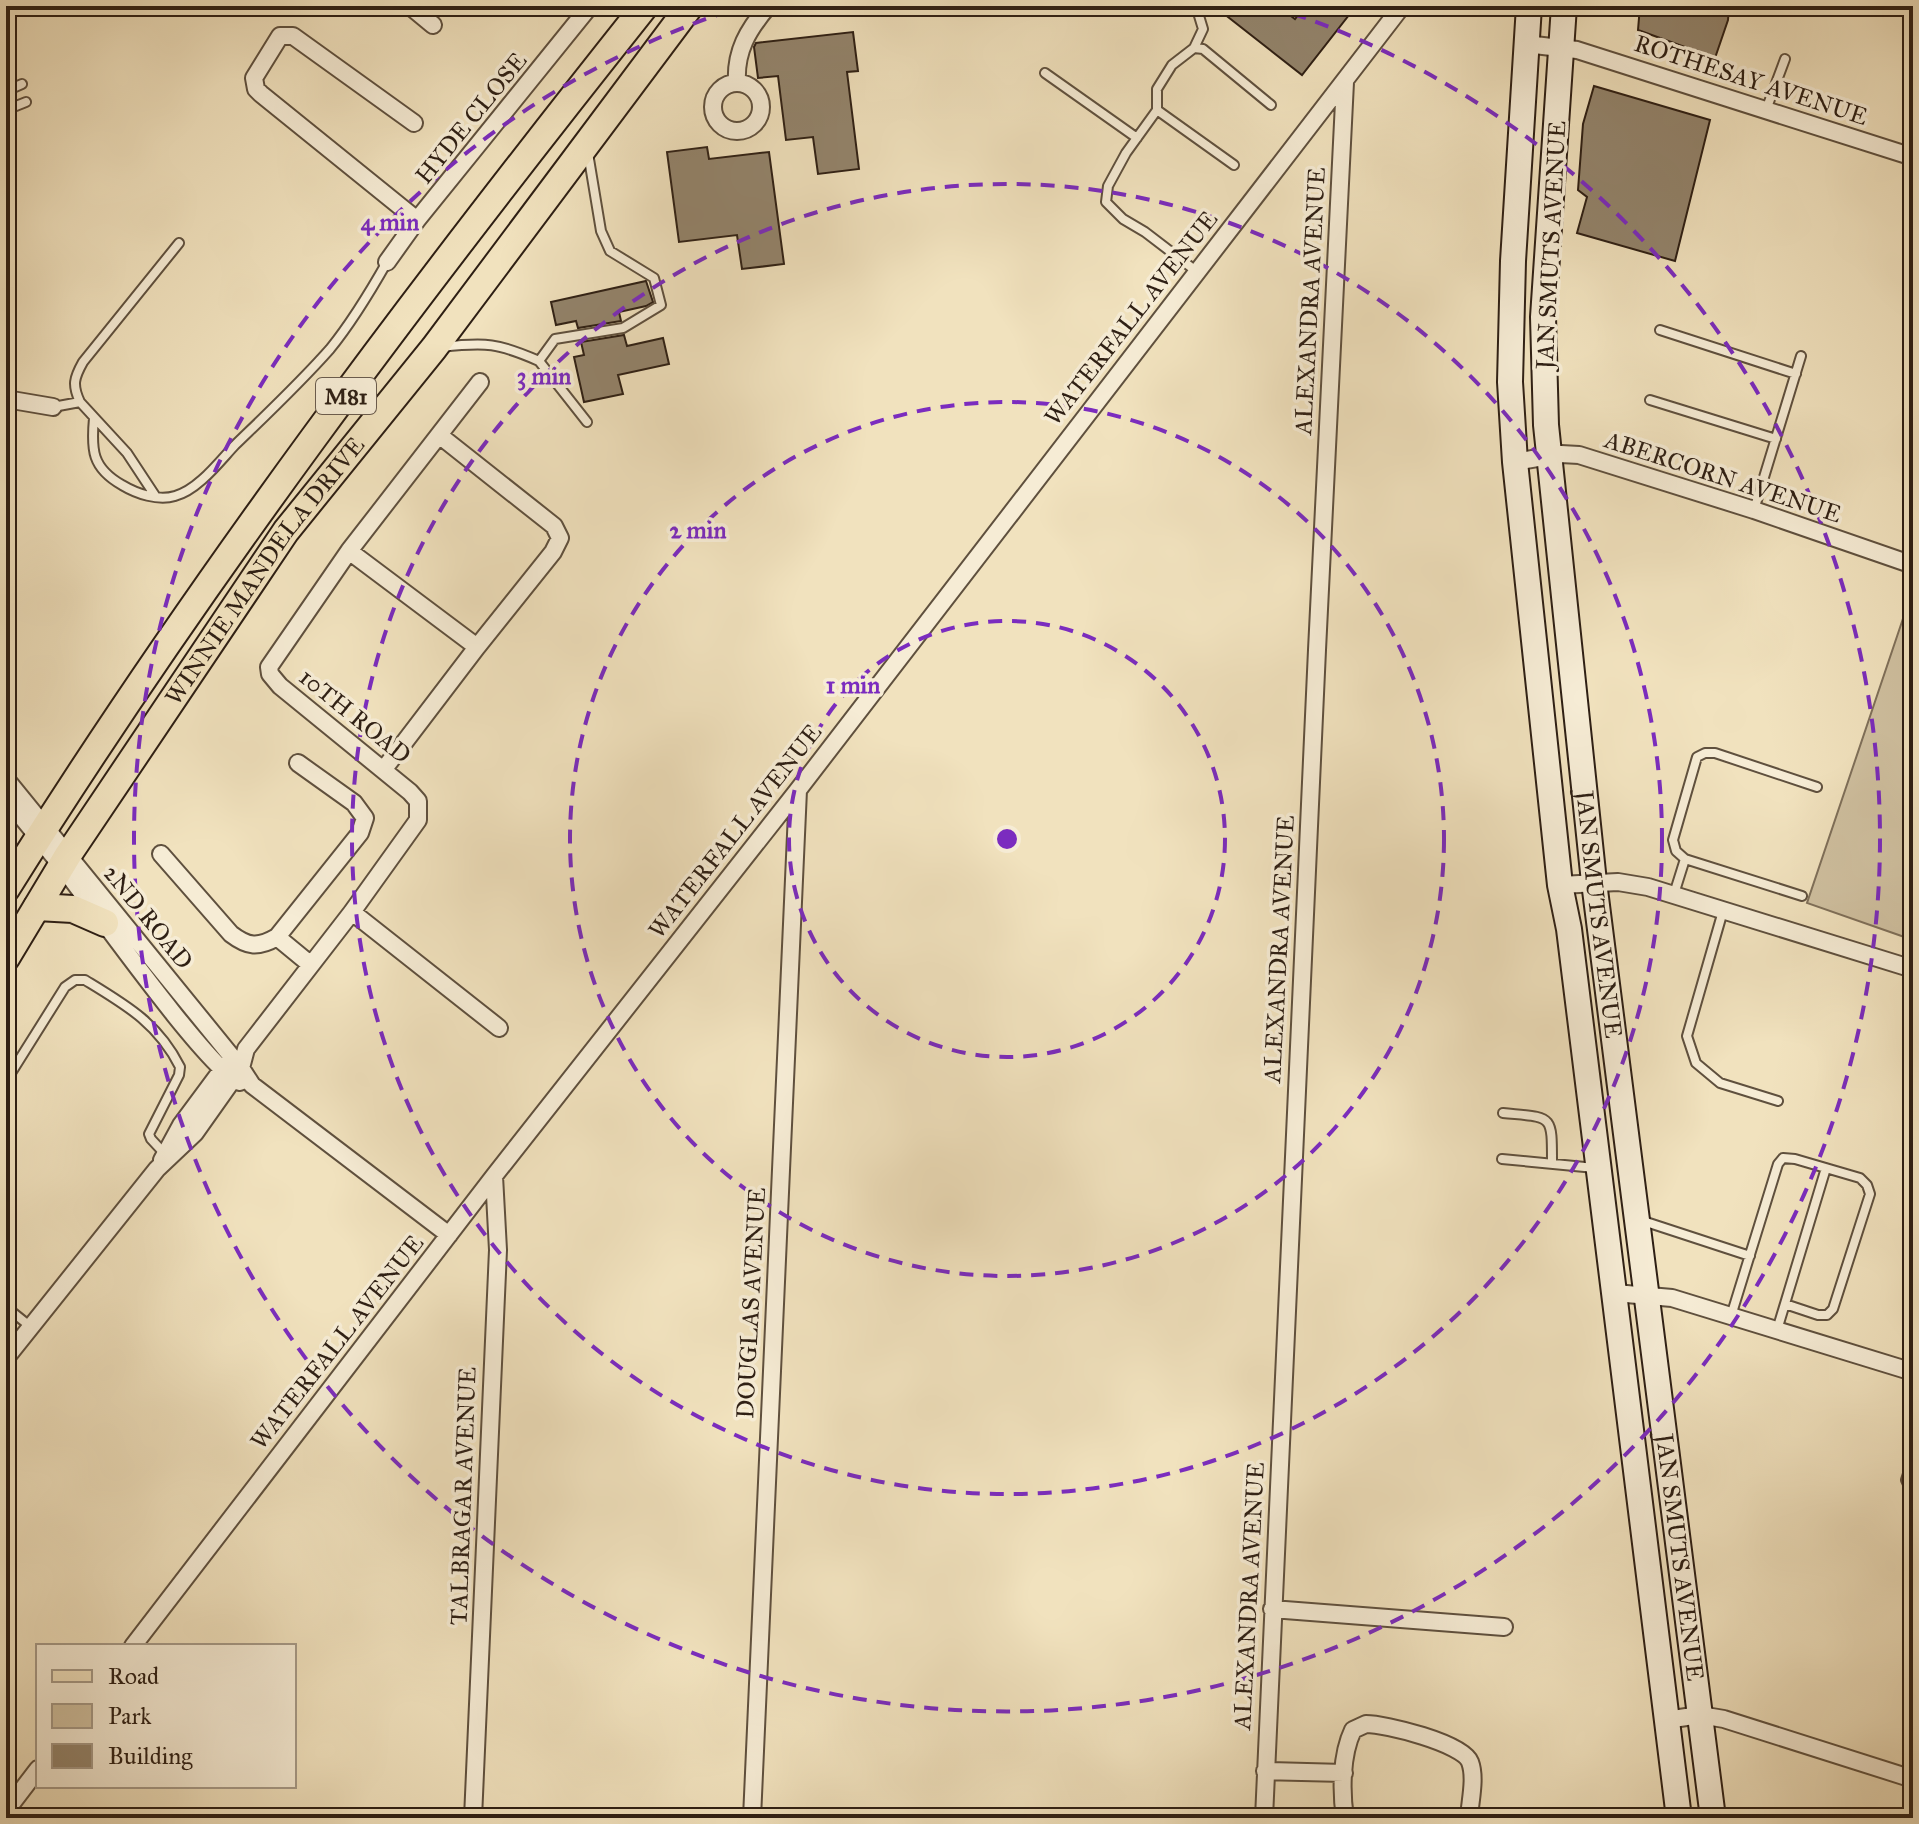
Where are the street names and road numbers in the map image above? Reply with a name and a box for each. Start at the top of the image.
street label: ROTHESAY AVENUE [1631,28,1871,132]
street label: HYDE CLOSE [409,46,533,190]
street label: JAN SMUTS AVENUE [1529,120,1572,373]
street label: ALEXANDRA AVENUE [1288,166,1332,437]
street label: WATERFALL AVENUE [1038,205,1224,431]
road number: M81 [316,378,376,414]
street label: ABERCORN AVENUE [1600,424,1845,529]
street label: WINNIE MANDELA DRIVE [158,431,371,711]
street label: 10TH ROAD [293,662,417,770]
street label: WATERFALL AVENUE [642,718,828,944]
street label: JAN SMUTS AVENUE [1569,786,1629,1040]
street label: ALEXANDRA AVENUE [1257,814,1301,1085]
street label: 2ND ROAD [97,859,199,975]
street label: DOUGLAS AVENUE [730,1187,772,1419]
street label: WATERFALL AVENUE [244,1229,430,1455]
street label: TALBRAGAR AVENUE [443,1366,483,1626]
street label: JAN SMUTS AVENUE [1649,1429,1710,1683]
street label: ALEXANDRA AVENUE [1227,1461,1271,1732]

